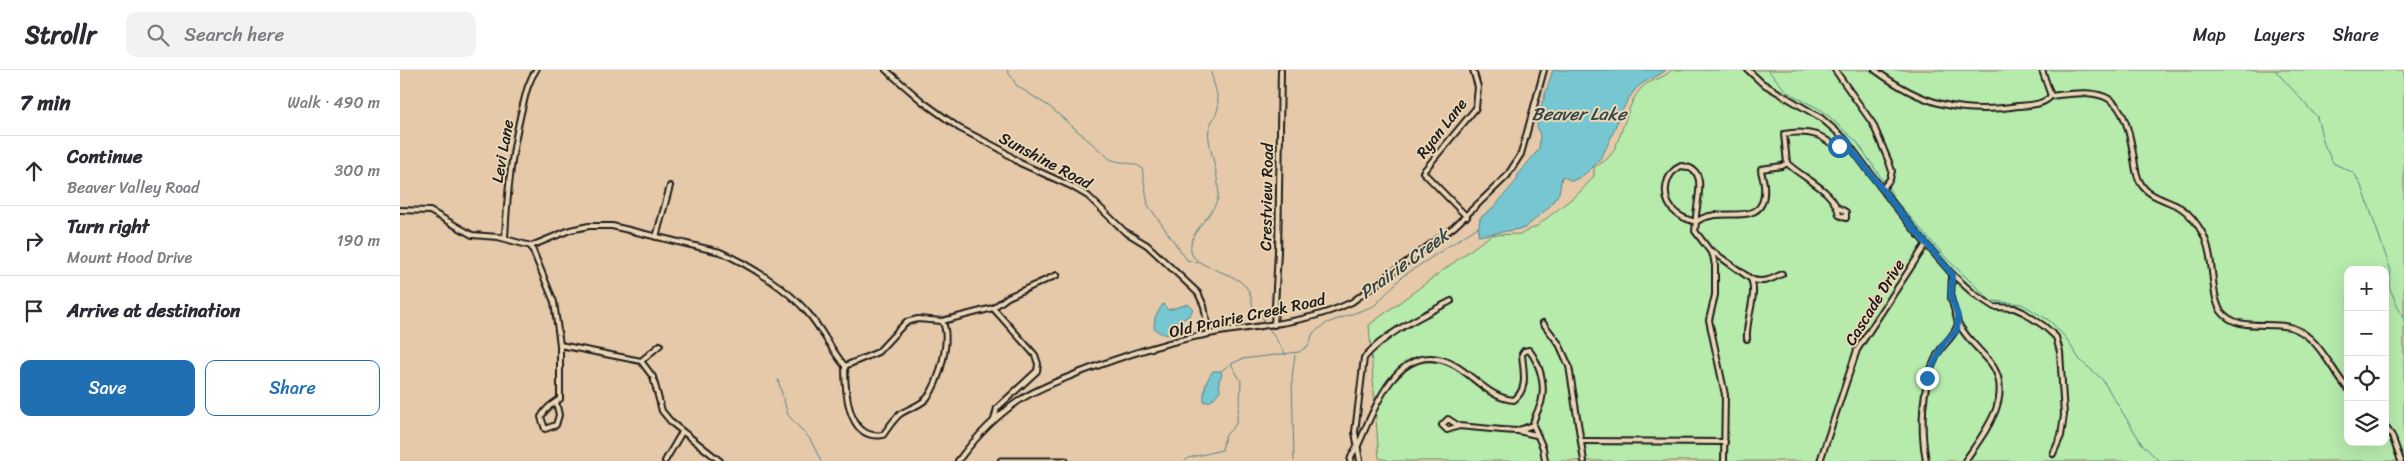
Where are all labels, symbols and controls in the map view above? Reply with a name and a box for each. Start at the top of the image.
search box [126,12,476,57]
text: Strollr [25,14,96,56]
text: Search here [184,18,284,51]
text: Map [2193,19,2226,51]
text: Layers [2254,19,2305,51]
text: Share [2333,19,2379,51]
icon: search [144,21,172,49]
text: 7 min [20,84,71,122]
text: Walk · 490 m [288,88,380,117]
street label: Ryan Lane [1408,91,1475,165]
water label: Beaver Lake [1532,98,1628,130]
street label: Levi Lane [483,117,522,185]
street label: Sunshine Road [994,124,1099,198]
route start [1828,135,1851,158]
text: Continue [67,140,143,173]
street label: Crestview Road [1251,141,1282,251]
text: 300 m [335,156,380,185]
icon: ahead [20,157,48,185]
text: Beaver Valley Road [67,173,200,202]
text: Turn right [67,210,149,243]
water label: Prairie Creek [1352,219,1458,308]
text: 190 m [337,226,380,255]
icon: right [20,227,48,255]
text: Mount Hood Drive [67,243,192,272]
street label: Cascade Drive [1836,253,1913,351]
map controls [2344,266,2389,446]
button: + [2344,266,2389,311]
street label: Old Prairie Creek Road [1166,284,1329,346]
text: Arrive at destination [67,294,240,327]
icon: arrive [20,297,48,325]
button: − [2344,311,2389,356]
button: locate [2344,356,2389,401]
button: Save [20,360,195,416]
button: Share [205,360,380,416]
route end [1916,367,1939,390]
button: layers [2344,401,2389,446]

